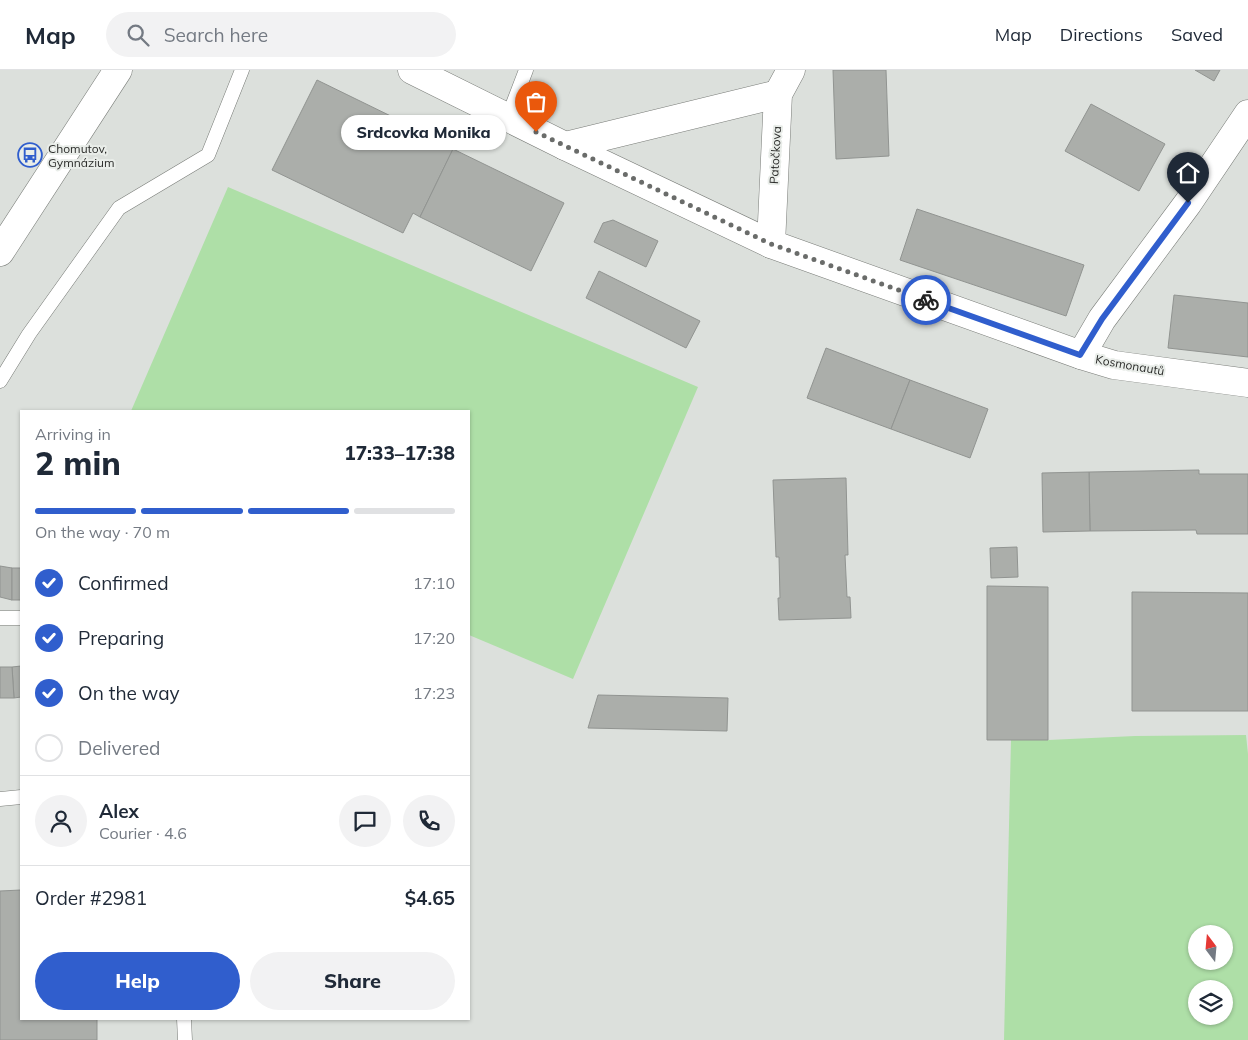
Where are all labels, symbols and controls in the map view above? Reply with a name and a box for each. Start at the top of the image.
search box [106,12,456,57]
text: Map [25,20,76,50]
icon: search [124,21,152,49]
text: Search here [164,23,268,47]
text: Map [995,23,1032,46]
text: Directions [1060,23,1143,46]
text: Saved [1171,23,1223,46]
pin [515,81,557,132]
icon: bag [522,88,550,116]
callout: Srdcovka Monika [341,114,506,150]
text: Srdcovka Monika [356,122,491,142]
street label: Patočkova [766,126,784,184]
place label: Chomutov, Gymnázium [48,141,114,170]
bus stop icon: Chomutov, Gymnázium [17,142,43,168]
pin [1167,152,1209,203]
icon: home [1174,159,1202,187]
courier [901,275,951,325]
icon: bike [912,286,940,314]
street label: Kosmonautů [1094,352,1166,378]
text: Arriving in [35,424,111,444]
text: 17:33–17:38 [344,441,455,465]
text: 2 min [35,443,121,483]
text: On the way · 70 m [35,522,170,542]
icon: check [35,569,63,597]
text: Confirmed [78,571,169,595]
text: 17:10 [413,573,455,593]
icon: check [35,624,63,652]
text: Preparing [78,626,164,650]
text: 17:20 [413,628,455,648]
icon: check [35,679,63,707]
text: On the way [78,681,180,705]
text: 17:23 [413,683,455,703]
text: Delivered [78,736,160,760]
button: person [35,795,87,847]
button: chat [339,795,391,847]
button: phone [403,795,455,847]
text: Alex [99,799,139,823]
text: Courier · 4.6 [99,823,187,843]
text: Order #2981 [35,886,147,910]
text: $4.65 [405,886,455,910]
north arrow [1188,925,1232,970]
map controls [1188,925,1233,1025]
button: Help [35,952,240,1010]
button: Share [250,952,455,1010]
button: layers [1188,980,1233,1025]

